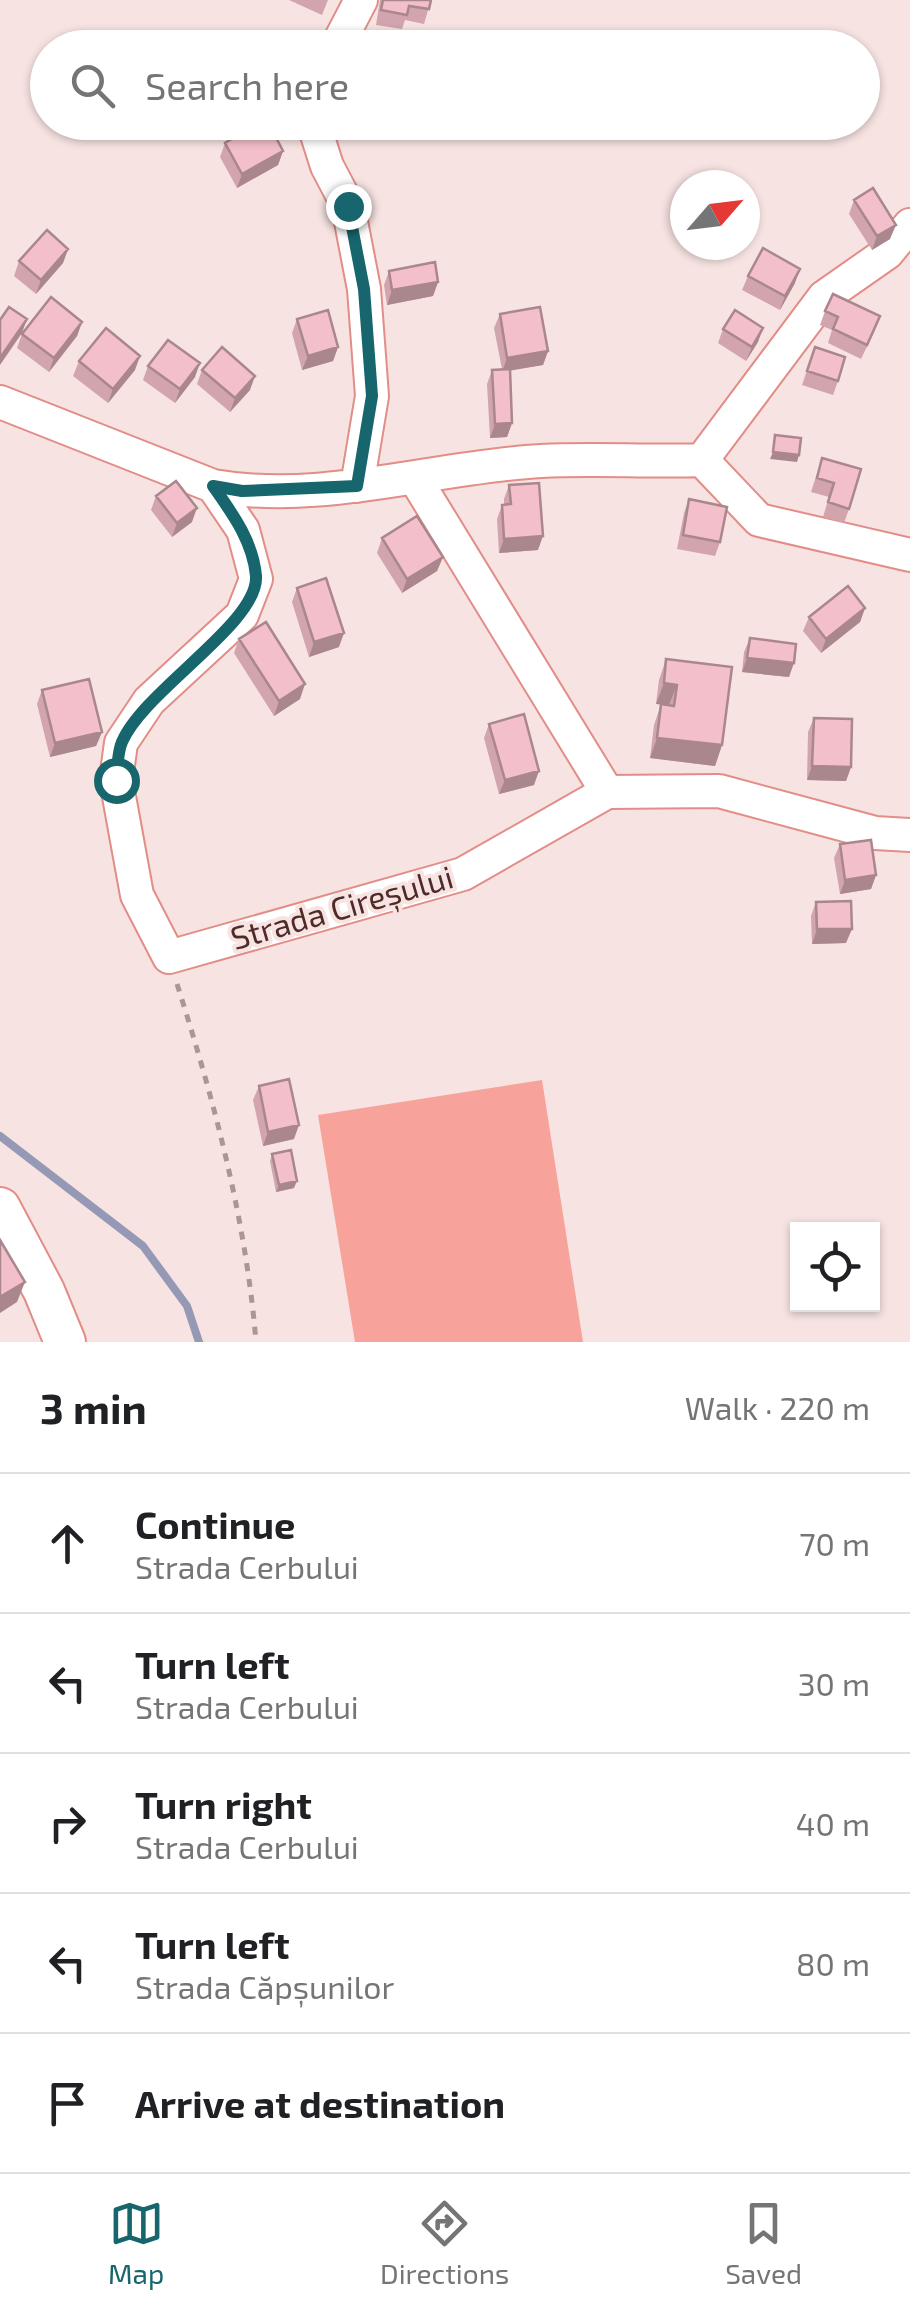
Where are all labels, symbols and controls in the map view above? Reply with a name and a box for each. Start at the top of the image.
search box [30,30,880,140]
icon: search [65,58,120,113]
text: Search here [145,62,349,108]
north arrow [670,170,760,260]
route end [326,184,372,230]
route start [94,758,140,804]
street label: Strada Cireșului [226,856,458,959]
map controls [790,1222,880,1312]
button: locate [790,1222,880,1312]
text: 3 min [40,1382,147,1432]
text: Walk · 220 m [685,1388,870,1426]
text: Continue [135,1501,295,1547]
icon: ahead [40,1516,95,1571]
text: 70 m [799,1524,870,1562]
text: Strada Cerbului [135,1547,359,1585]
text: Turn left [135,1641,290,1687]
icon: left [40,1656,95,1711]
text: 30 m [798,1664,870,1702]
text: Strada Cerbului [135,1687,359,1725]
text: Turn right [135,1781,312,1827]
icon: right [40,1796,95,1851]
text: 40 m [796,1804,870,1842]
text: Strada Cerbului [135,1827,359,1865]
text: Turn left [135,1921,290,1967]
icon: left [40,1936,95,1991]
text: 80 m [796,1944,870,1982]
text: Strada Căpșunilor [135,1967,394,2005]
icon: arrive [40,2076,95,2131]
text: Arrive at destination [135,2080,505,2126]
tab: Map [108,2196,164,2290]
tab: Directions [380,2196,509,2290]
tab: Saved [725,2196,802,2290]

